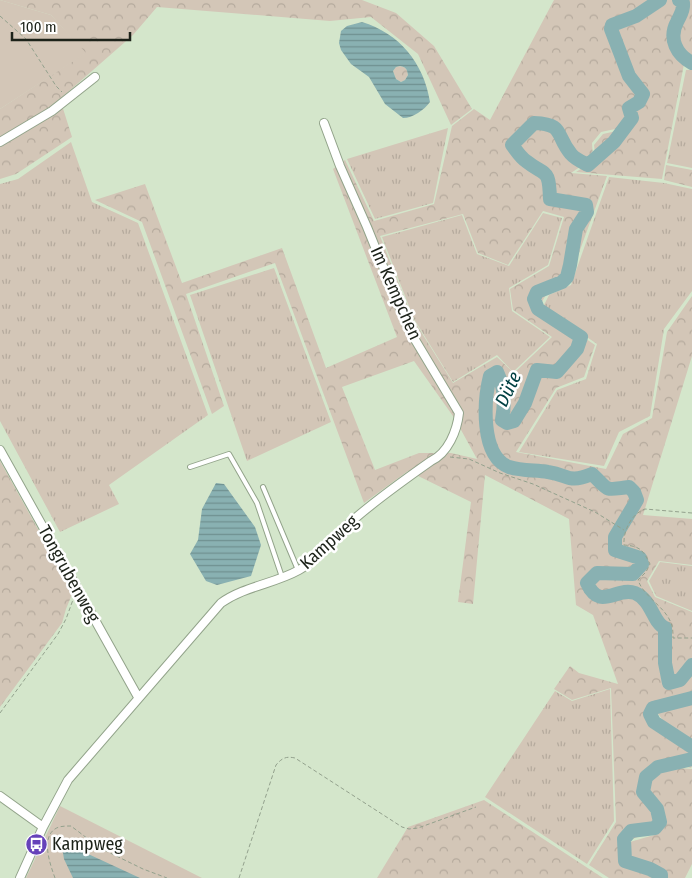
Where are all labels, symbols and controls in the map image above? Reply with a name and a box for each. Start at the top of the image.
scale bar [12,10,130,42]
text: 100 m [20,18,57,36]
street label: Im Kempchen [366,243,426,343]
water label: Düte [490,368,526,410]
street label: Kampweg [295,510,363,574]
street label: Tongrubenweg [33,522,105,627]
bus stop icon: Kampweg [24,832,48,856]
place label: Kampweg [52,833,123,855]

